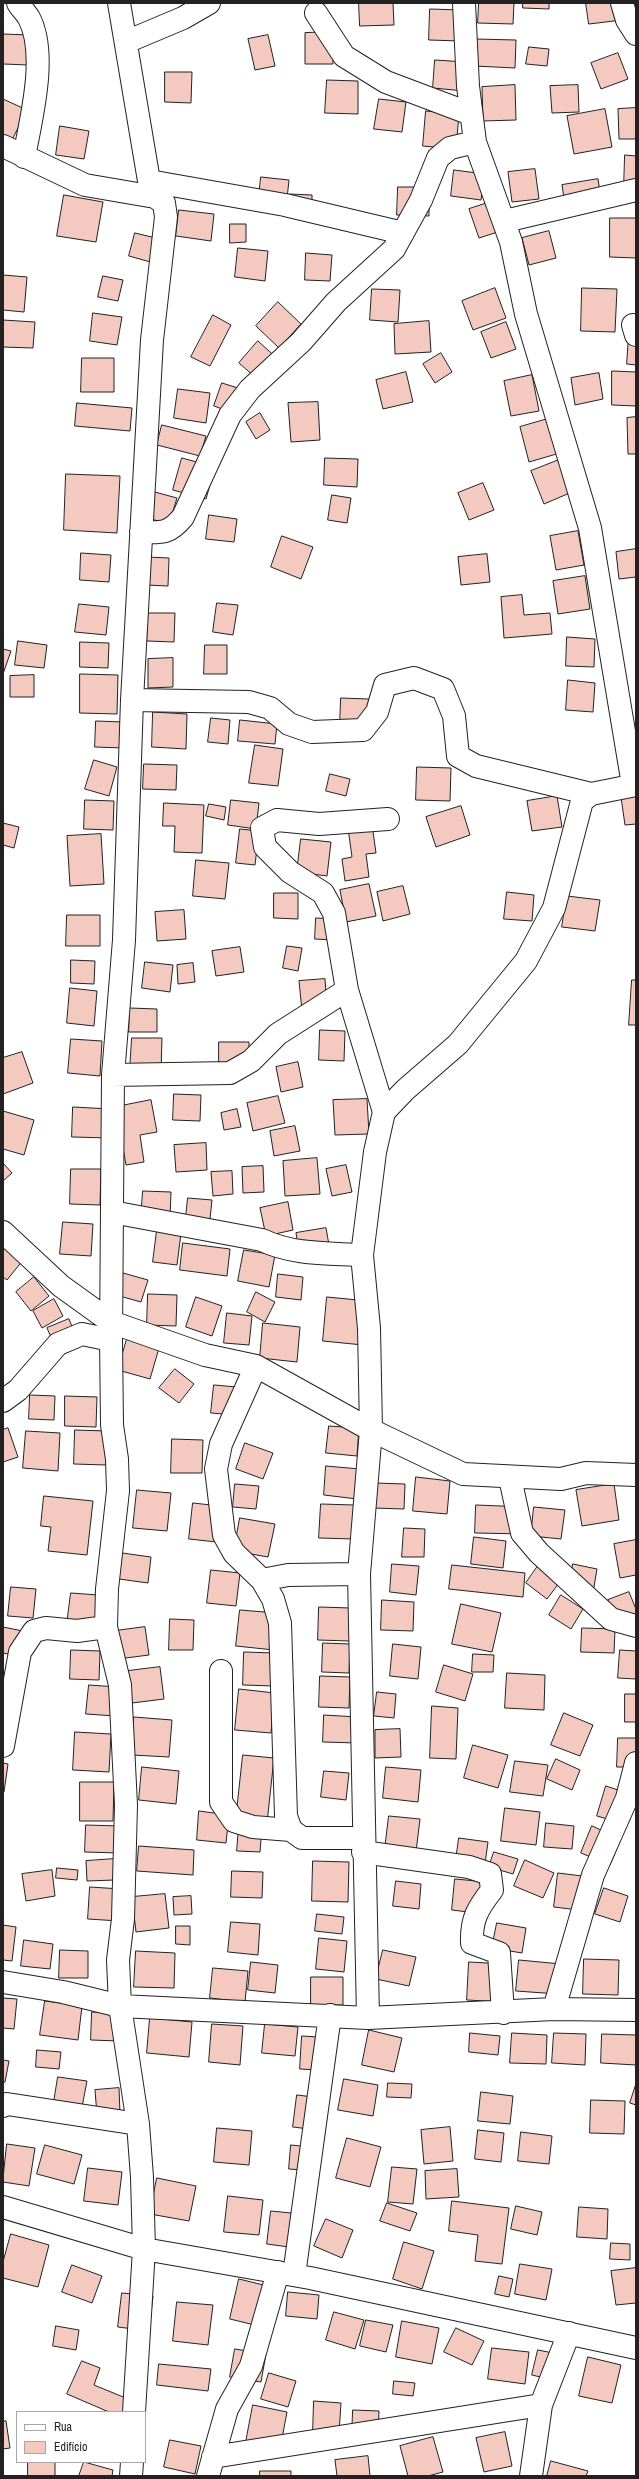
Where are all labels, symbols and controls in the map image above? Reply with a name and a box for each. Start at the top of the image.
legend [16,2411,146,2463]
text: Rua [54,2419,72,2435]
text: Edifício [54,2439,87,2455]

